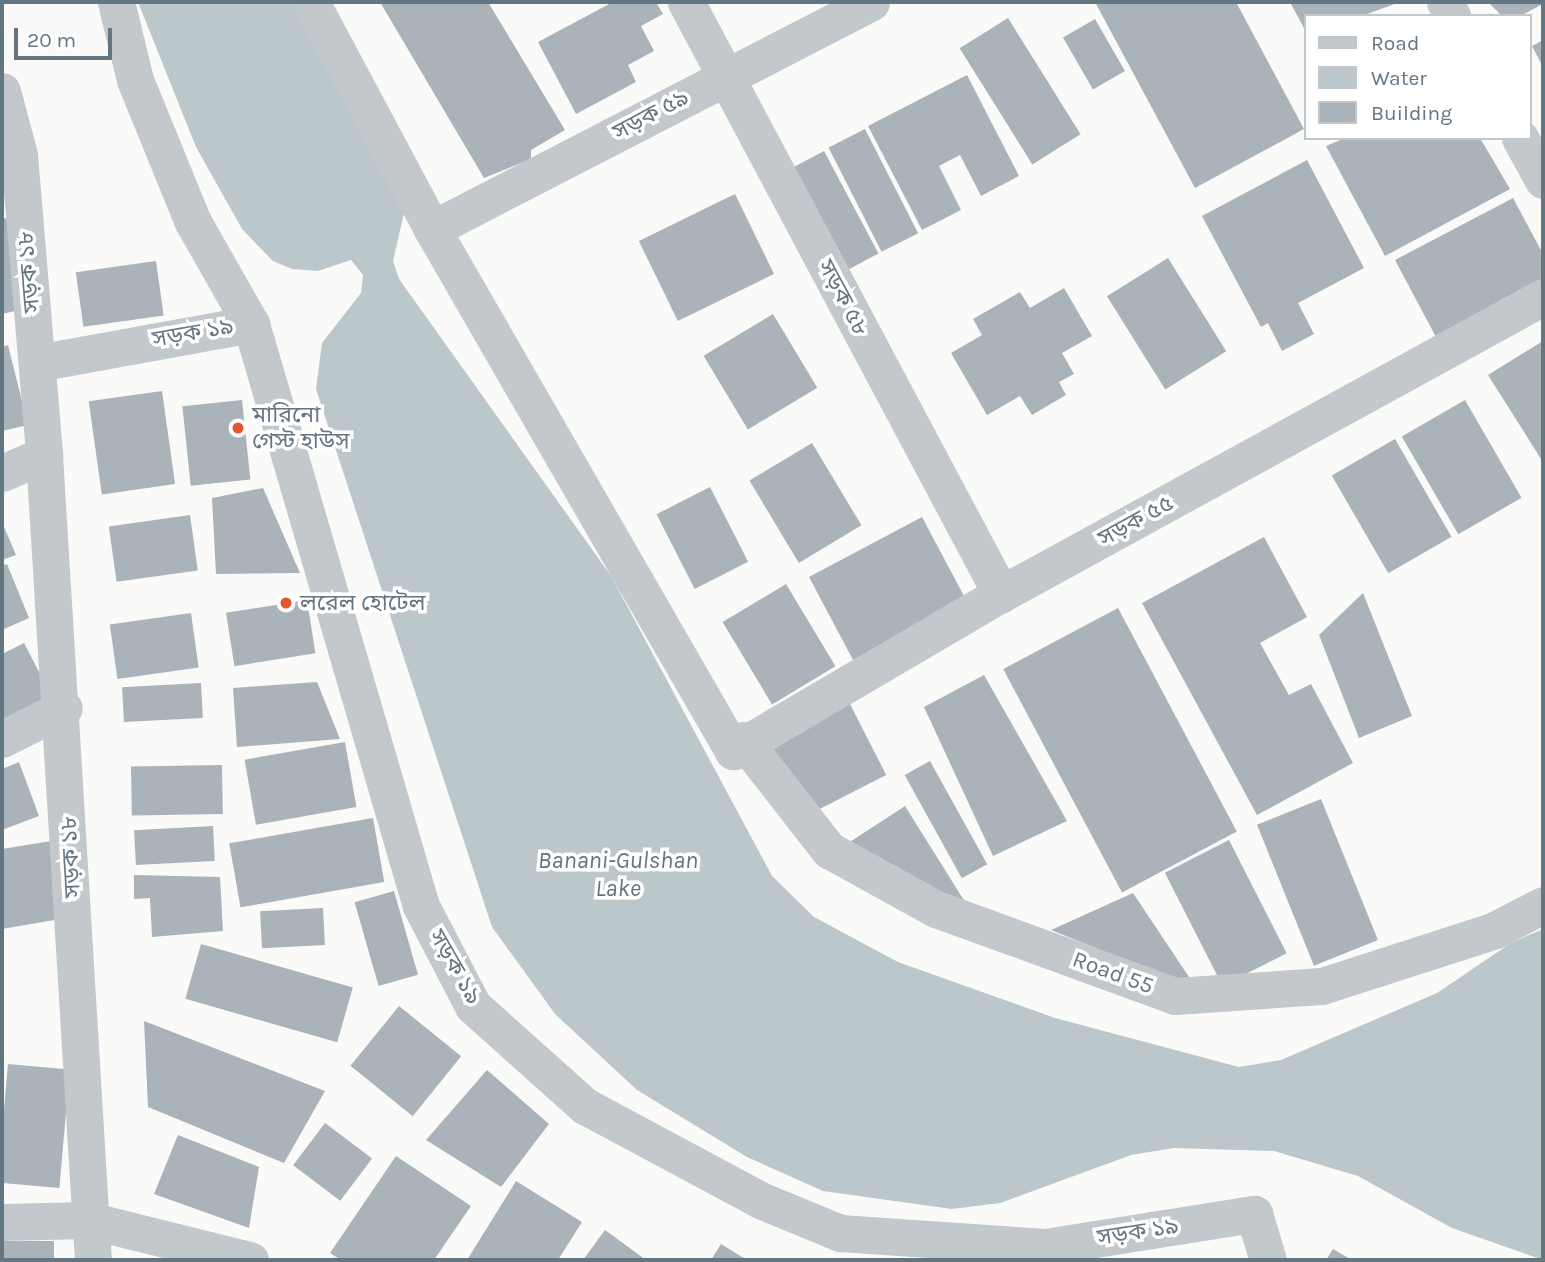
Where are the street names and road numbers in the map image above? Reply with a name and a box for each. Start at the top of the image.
street label: সড়ক ৫৯ [608,84,694,146]
street label: সড়ক ১৮ [12,230,46,314]
street label: সড়ক ৫৮ [812,255,874,341]
street label: সড়ক ১৯ [150,312,236,354]
street label: সড়ক ৫৫ [1093,489,1179,553]
street label: সড়ক ১৮ [55,815,87,899]
street label: সড়ক ১৯ [423,925,487,1009]
street label: Road 55 [1069,946,1157,1000]
street label: সড়ক ১৯ [1095,1212,1181,1252]

